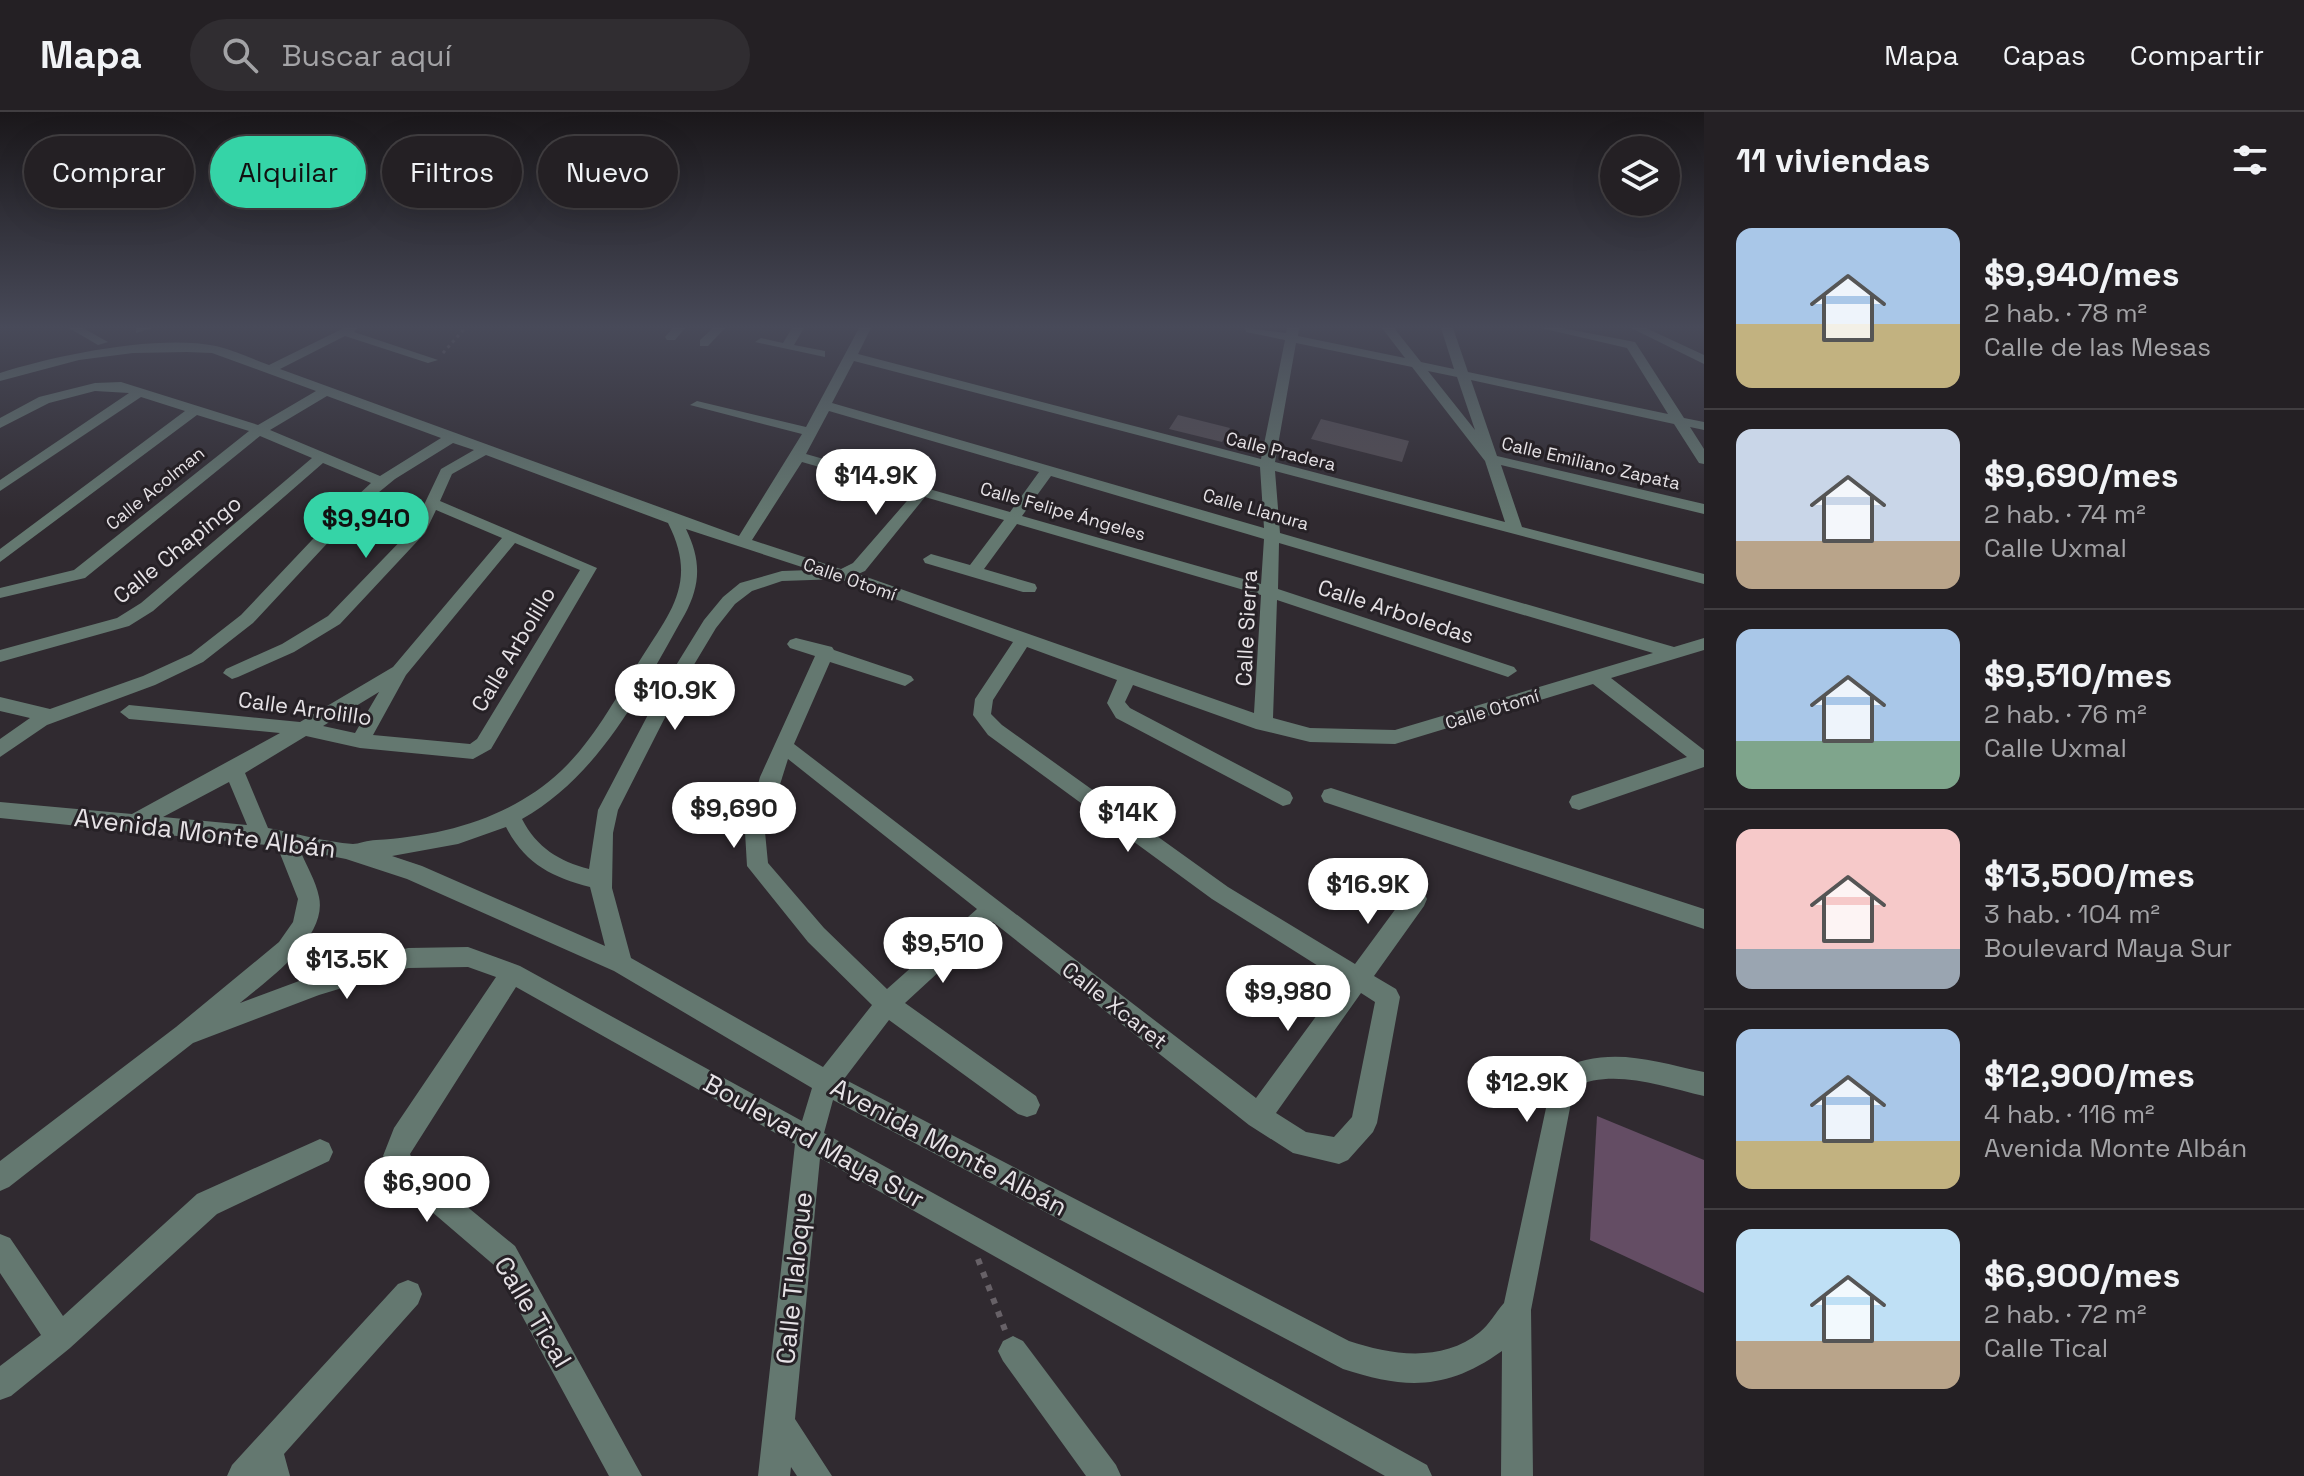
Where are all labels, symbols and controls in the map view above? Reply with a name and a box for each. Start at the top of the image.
search box [190,19,750,91]
text: Mapa [40,31,142,79]
icon: search [218,33,262,77]
text: Buscar aquí [282,36,452,75]
text: Mapa [1884,37,1959,73]
text: Capas [2003,37,2086,73]
text: Compartir [2130,37,2264,73]
chip: Comprar [24,136,194,208]
chip: Alquilar [210,136,366,208]
chip: Filtros [382,136,522,208]
chip: Nuevo [538,136,678,208]
map controls [1600,136,1680,216]
button: layers [1600,136,1680,216]
icon: filters [2228,138,2272,182]
text: 11 viviendas [1736,139,1930,182]
text: $9,940/mes [1984,253,2180,296]
icon: home [1800,260,1896,356]
text: 2 hab. · 78 m² [1984,296,2147,330]
text: Calle de las Mesas [1984,330,2211,364]
street label: Calle Pradera [1224,426,1338,476]
street label: Calle Emiliano Zapata [1499,431,1683,495]
street label: Calle Acolman [101,441,209,535]
pin: $14.9K [811,449,941,517]
text: $9,690/mes [1984,454,2179,497]
text: $14.9K [834,458,918,492]
icon: home [1800,461,1896,557]
street label: Calle Felipe Ángeles [978,476,1148,546]
street label: Calle Llanura [1200,483,1312,535]
street label: Calle Chapingo [107,489,247,609]
pin: $9,940 [301,492,431,560]
text: 2 hab. · 74 m² [1984,497,2146,531]
text: $9,940 [322,501,410,535]
text: Calle Uxmal [1984,531,2127,565]
street label: Calle Otomí [800,552,900,606]
street label: Calle Sierra [1229,569,1263,687]
street label: Calle Arboledas [1314,573,1478,649]
street label: Calle Arbolillo [465,581,561,717]
text: $9,510/mes [1984,654,2172,697]
icon: home [1800,661,1896,757]
pin: $10.9K [610,664,740,732]
text: $10.9K [633,673,717,707]
street label: Calle Otomí [1442,684,1542,734]
street label: Calle Arrolillo [236,685,374,731]
text: 2 hab. · 76 m² [1984,697,2147,731]
text: Calle Uxmal [1984,731,2127,765]
pin: $9,690 [669,782,799,850]
pin: $14K [1081,786,1175,854]
text: $9,690 [690,791,778,825]
text: $14K [1098,795,1158,829]
street label: Avenida Monte Albán [72,800,338,866]
text: $13,500/mes [1984,854,2195,897]
pin: $16.9K [1303,858,1433,926]
icon: home [1800,861,1896,957]
text: $16.9K [1326,867,1410,901]
text: 3 hab. · 104 m² [1984,897,2160,931]
pin: $9,510 [878,917,1008,985]
text: $9,510 [902,926,984,960]
text: Boulevard Maya Sur [1984,931,2232,965]
pin: $13.5K [282,933,412,1001]
text: $13.5K [306,942,388,976]
street label: Calle Xcaret [1057,955,1173,1055]
pin: $9,980 [1223,965,1353,1033]
text: $9,980 [1244,974,1332,1008]
text: $12,900/mes [1984,1054,2195,1097]
pin: $12.9K [1462,1056,1592,1124]
icon: home [1800,1061,1896,1157]
text: $12.9K [1486,1065,1569,1099]
street label: Boulevard Maya Sur [697,1066,931,1216]
street label: Avenida Monte Albán [825,1070,1073,1224]
text: 4 hab. · 116 m² [1984,1097,2155,1131]
text: Avenida Monte Albán [1984,1131,2247,1165]
pin: $6,900 [362,1156,492,1224]
text: $6,900 [382,1165,472,1199]
street label: Calle Tlaloque [768,1190,820,1366]
street label: Calle Tical [486,1250,580,1374]
text: $6,900/mes [1984,1254,2180,1297]
icon: home [1800,1261,1896,1357]
text: 2 hab. · 72 m² [1984,1297,2146,1331]
text: Calle Tical [1984,1331,2108,1365]

